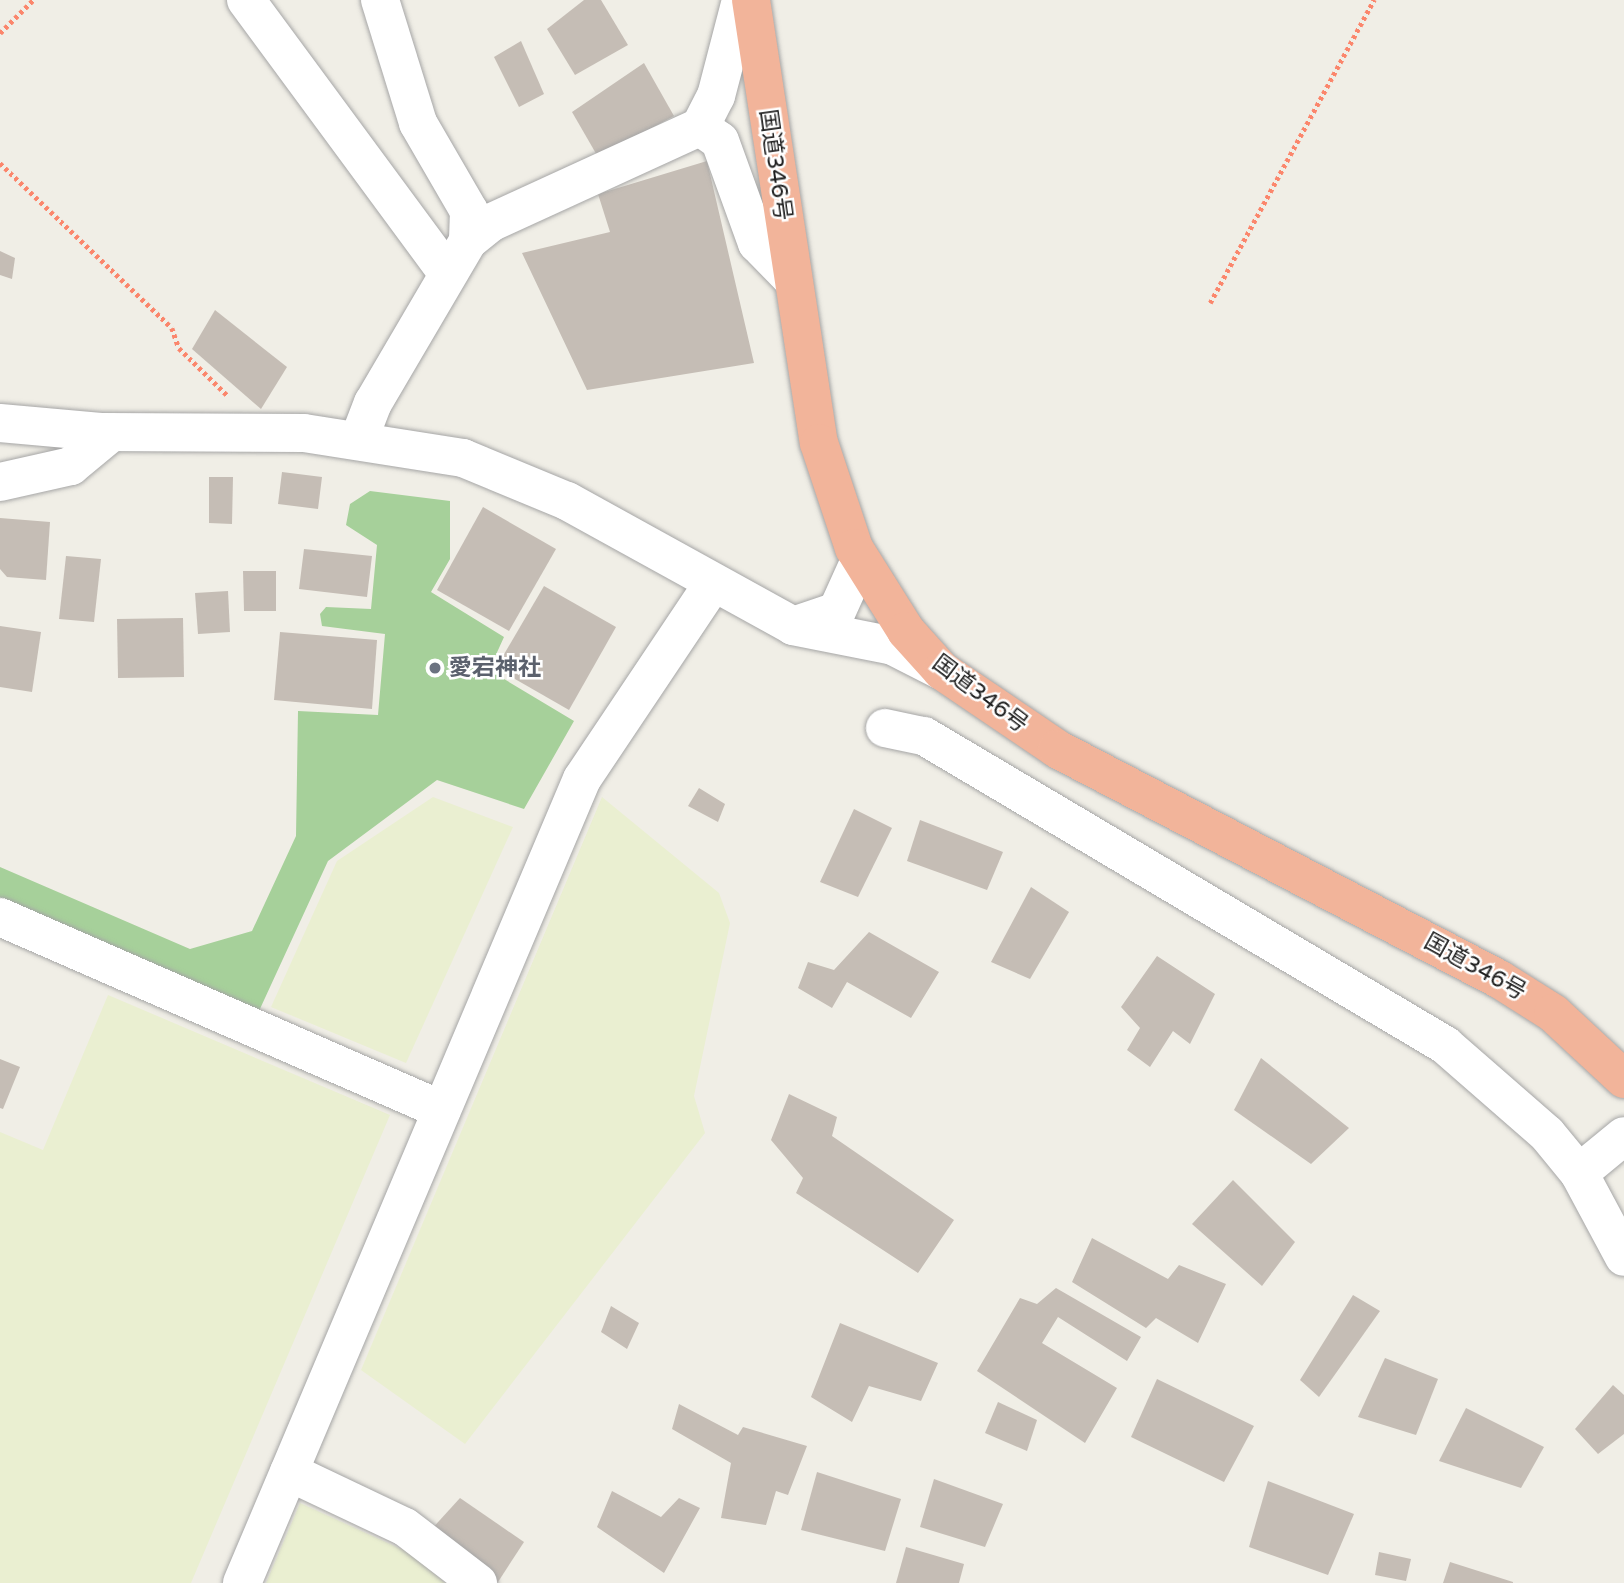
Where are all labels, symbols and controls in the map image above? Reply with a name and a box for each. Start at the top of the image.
street label: 国道346号 [754,107,796,223]
street label: 国道346号 [927,649,1033,739]
place label: 愛宕神社 [449,654,541,682]
marker: 愛宕神社 [427,660,443,676]
street label: 国道346号 [1419,928,1531,1006]

